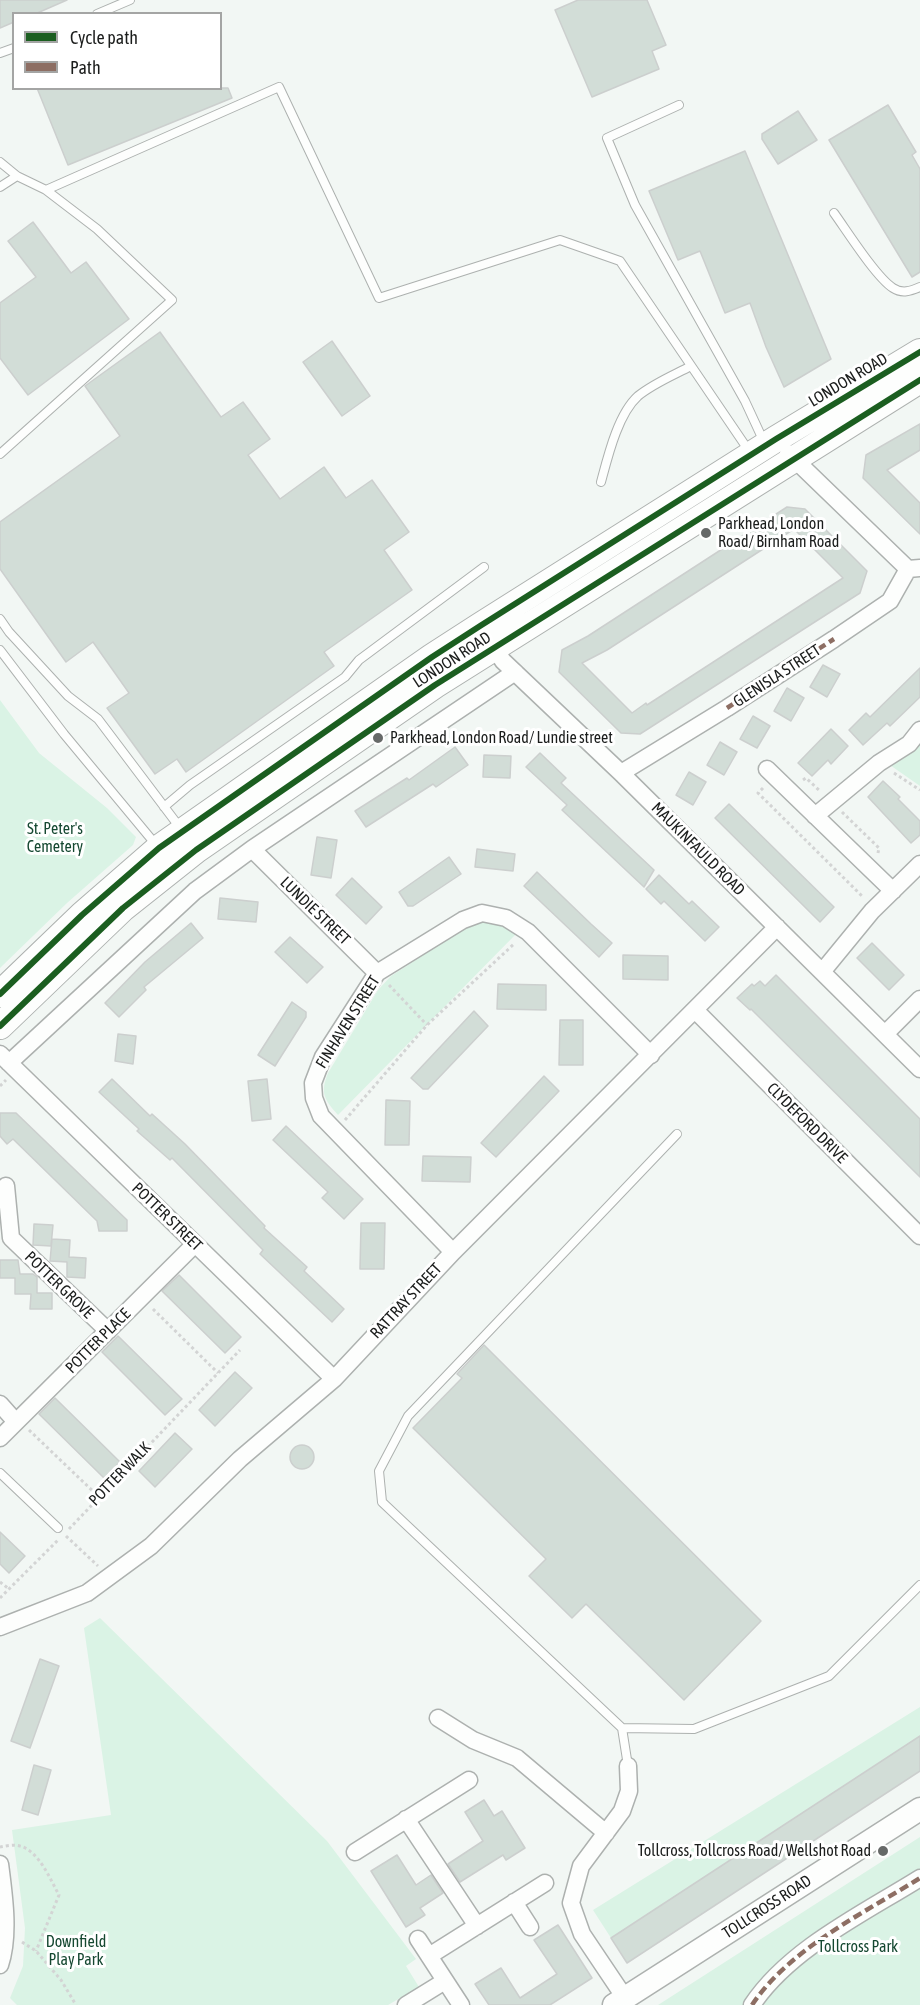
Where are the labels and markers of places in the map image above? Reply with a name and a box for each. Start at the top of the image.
place label: Parkhead, London Road/ Birnham Road [718,514,839,552]
marker: Parkhead, London Road/ Birnham Road [699,526,713,540]
place label: Parkhead, London Road/ Lundie street [390,728,613,748]
marker: Parkhead, London Road/ Lundie street [371,731,385,745]
place label: Tollcross, Tollcross Road/ Wellshot Road [638,1841,871,1861]
marker: Tollcross, Tollcross Road/ Wellshot Road [876,1844,890,1858]

